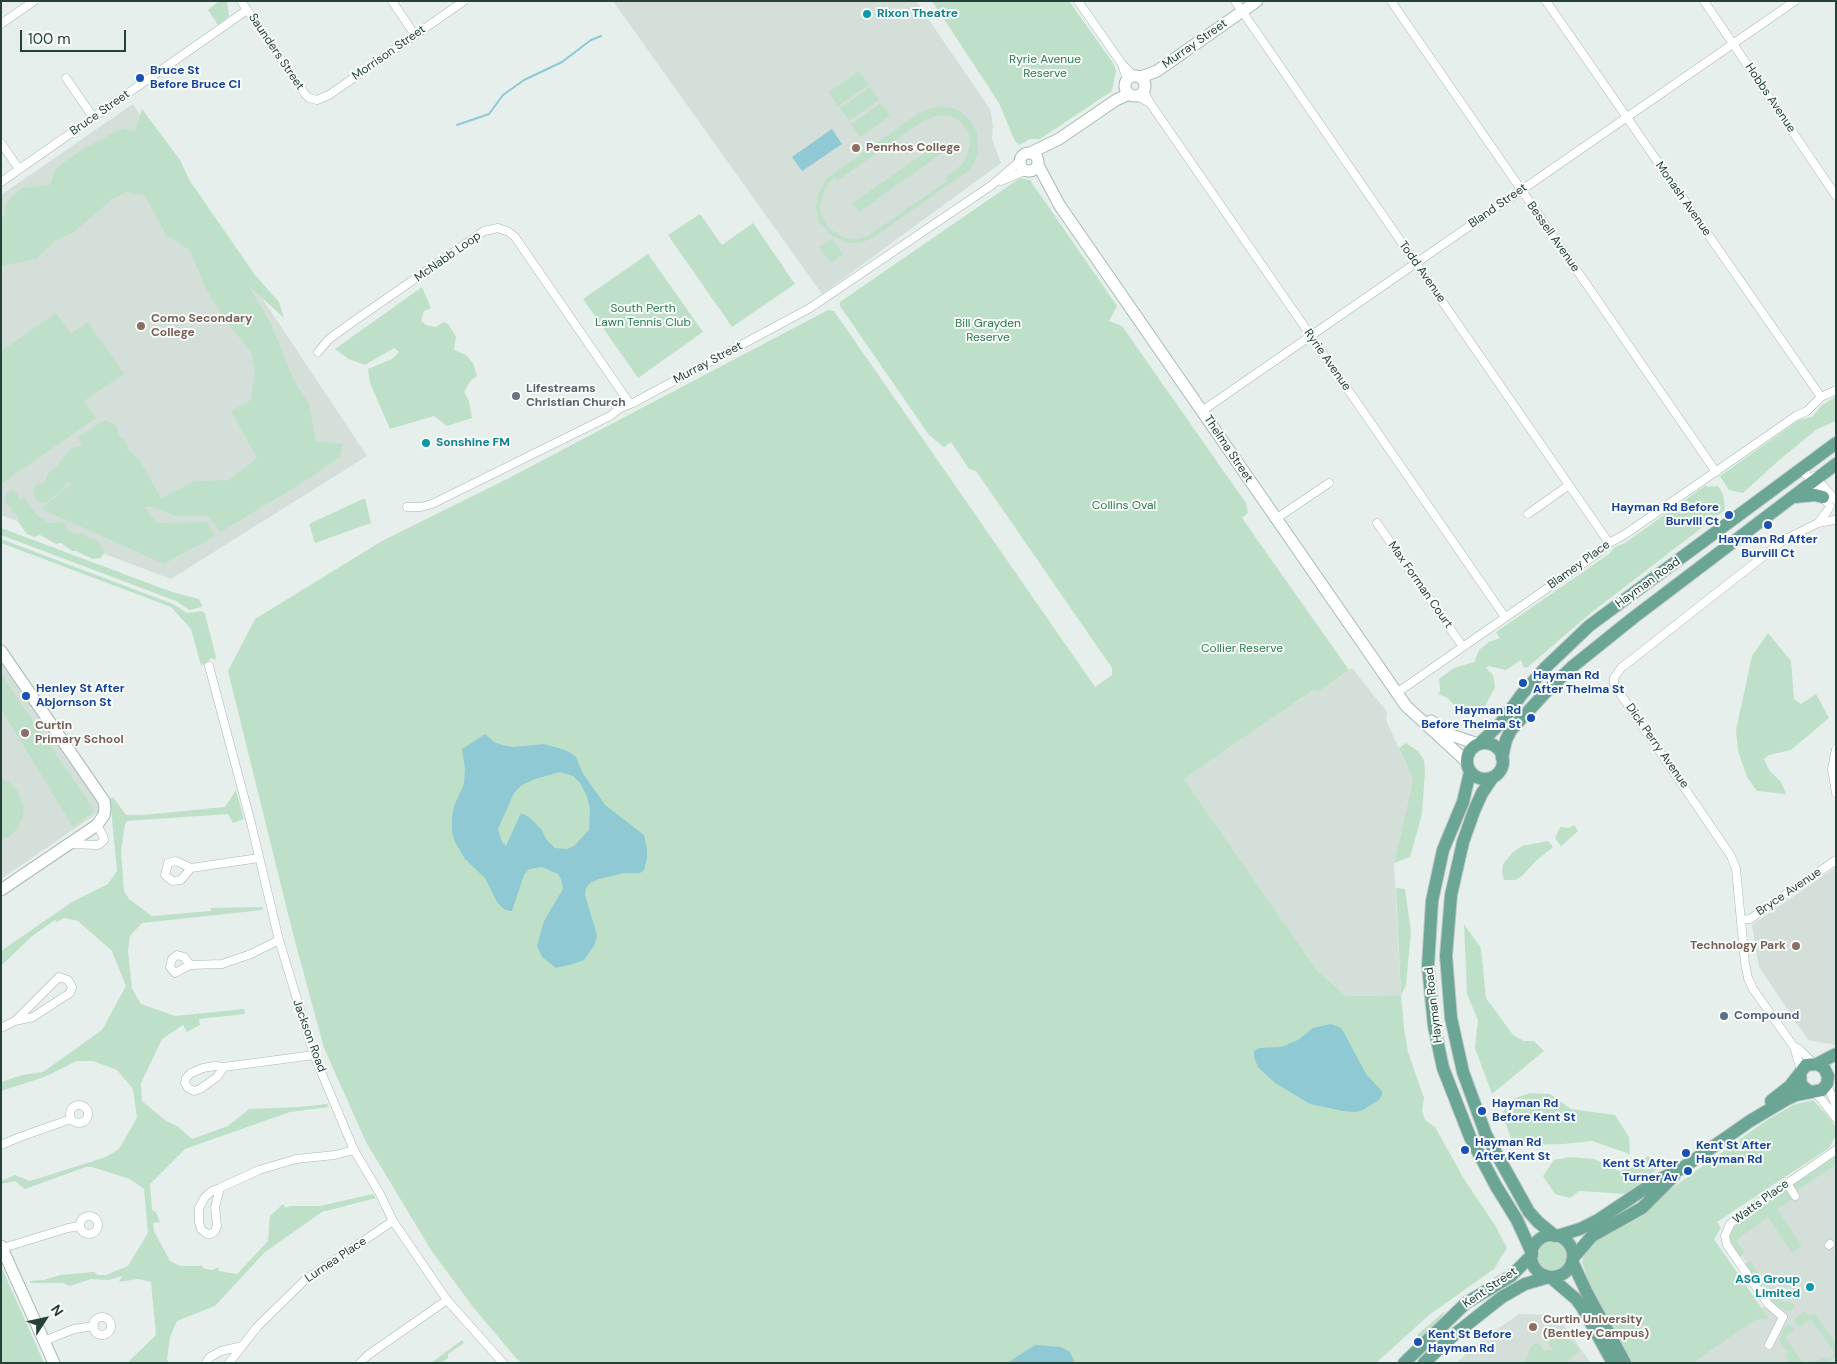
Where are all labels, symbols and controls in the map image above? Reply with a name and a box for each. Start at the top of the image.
place label: Rixon Theatre [877,7,958,21]
marker: Rixon Theatre [861,8,873,20]
street label: Saunders Street [245,11,307,93]
street label: Murray Street [1160,16,1230,72]
scale bar [22,20,129,52]
street label: Morrison Street [350,22,428,84]
text: 100 m [28,29,71,49]
park label: Ryrie Avenue Reserve [1009,53,1081,81]
street label: Hobbs Avenue [1742,61,1798,135]
place label: Bruce St Before Bruce Cl [150,64,241,92]
marker: Bruce St Before Bruce Cl [134,72,146,84]
street label: Bruce Street [67,87,133,139]
place label: Penrhos College [866,141,960,155]
marker: Penrhos College [850,142,862,154]
street label: Monash Avenue [1652,159,1714,239]
street label: Bland Street [1466,181,1530,231]
street label: Bessell Avenue [1524,199,1582,275]
street label: McNabb Loop [412,229,484,285]
street label: Todd Avenue [1396,238,1448,306]
park label: South Perth Lawn Tennis Club [595,302,691,330]
place label: Como Secondary College [151,312,252,340]
park label: Bill Grayden Reserve [955,317,1021,345]
marker: Como Secondary College [135,320,147,332]
street label: Ryrie Avenue [1300,326,1354,394]
street label: Murray Street [671,339,745,387]
place label: Lifestreams Christian Church [526,382,626,410]
marker: Lifestreams Christian Church [510,390,522,402]
street label: Thelma Street [1200,413,1256,485]
place label: Sonshine FM [436,436,510,450]
marker: Sonshine FM [420,437,432,449]
park label: Collins Oval [1092,499,1156,513]
place label: Hayman Rd Before Burvill Ct [1611,501,1719,529]
marker: Hayman Rd Before Burvill Ct [1723,509,1735,521]
marker: Hayman Rd After Burvill Ct [1762,519,1774,531]
place label: Hayman Rd After Burvill Ct [1718,533,1818,561]
street label: Blamey Place [1545,538,1613,592]
street label: Max Forman Court [1385,539,1455,631]
street label: Hayman Road [1613,555,1683,611]
park label: Collier Reserve [1201,642,1283,656]
place label: Hayman Rd After Thelma St [1533,669,1624,697]
marker: Hayman Rd After Thelma St [1517,677,1529,689]
place label: Henley St After Abjornson St [36,682,125,710]
marker: Henley St After Abjornson St [20,690,32,702]
street label: Dick Perry Avenue [1622,701,1692,791]
place label: Hayman Rd Before Thelma St [1421,704,1521,732]
marker: Hayman Rd Before Thelma St [1525,712,1537,724]
place label: Curtin Primary School [35,719,124,747]
marker: Curtin Primary School [19,727,31,739]
street label: Bryce Avenue [1754,865,1824,919]
place label: Technology Park [1690,939,1786,953]
marker: Technology Park [1790,940,1802,952]
street label: Hayman Road [1422,966,1446,1044]
street label: Jackson Road [289,998,329,1074]
place label: Compound [1734,1009,1799,1023]
marker: Compound [1718,1010,1730,1022]
place label: Hayman Rd Before Kent St [1492,1097,1576,1125]
marker: Hayman Rd Before Kent St [1476,1105,1488,1117]
place label: Hayman Rd After Kent St [1475,1136,1550,1164]
place label: Kent St After Hayman Rd [1696,1139,1771,1167]
marker: Hayman Rd After Kent St [1459,1144,1471,1156]
marker: Kent St After Hayman Rd [1680,1147,1692,1159]
place label: Kent St After Turner Av [1603,1157,1678,1185]
marker: Kent St After Turner Av [1682,1165,1694,1177]
street label: Watts Place [1730,1177,1792,1227]
street label: Lurnea Place [303,1234,369,1286]
street label: Kent Street [1460,1265,1520,1311]
place label: ASG Group Limited [1735,1273,1800,1301]
marker: ASG Group Limited [1804,1281,1816,1293]
north arrow [20,1294,70,1344]
text: N [47,1301,68,1320]
place label: Curtin University (Bentley Campus) [1543,1313,1649,1341]
marker: Curtin University (Bentley Campus) [1527,1321,1539,1333]
place label: Kent St Before Hayman Rd [1428,1328,1512,1356]
marker: Kent St Before Hayman Rd [1412,1336,1424,1348]

